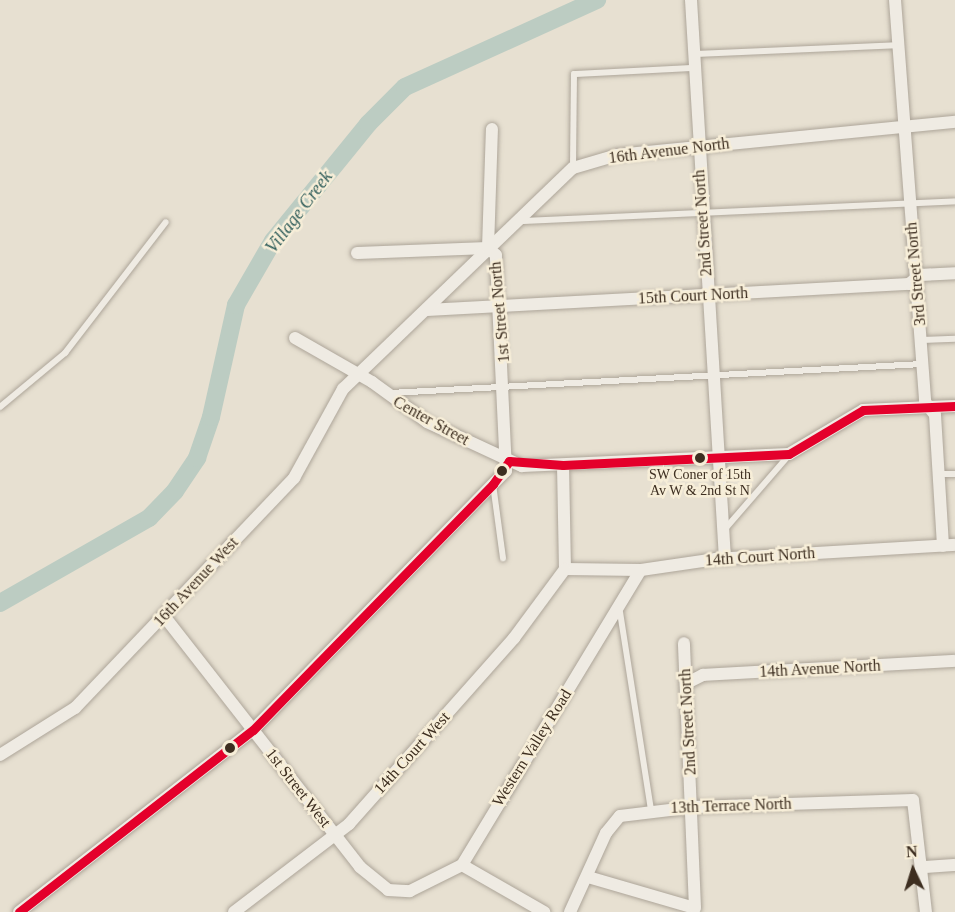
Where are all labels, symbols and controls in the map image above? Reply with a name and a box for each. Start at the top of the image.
street label: 16th Avenue North [607,134,731,168]
water label: Village Creek [261,167,337,257]
street label: 2nd Street North [690,169,716,277]
street label: 3rd Street North [902,221,930,327]
street label: 1st Street North [486,261,514,363]
street label: 15th Court North [637,284,749,308]
street label: Center Street [390,392,472,450]
marker: SW Coner of 15th Av W & 2nd St N [694,452,706,464]
unlabelled marker [496,465,508,477]
place label: SW Coner of 15th Av W & 2nd St N [649,467,751,500]
street label: 16th Avenue West [149,533,243,631]
street label: 14th Court North [704,544,816,570]
street label: 14th Avenue North [758,656,882,682]
street label: 2nd Street North [676,668,700,776]
street label: Western Valley Road [488,686,576,810]
street label: 14th Court West [370,708,454,798]
unlabelled marker [224,742,236,754]
street label: 1st Street West [261,744,335,832]
street label: 13th Terrace North [670,794,792,818]
north arrow [883,840,943,900]
text: N [905,843,918,860]

